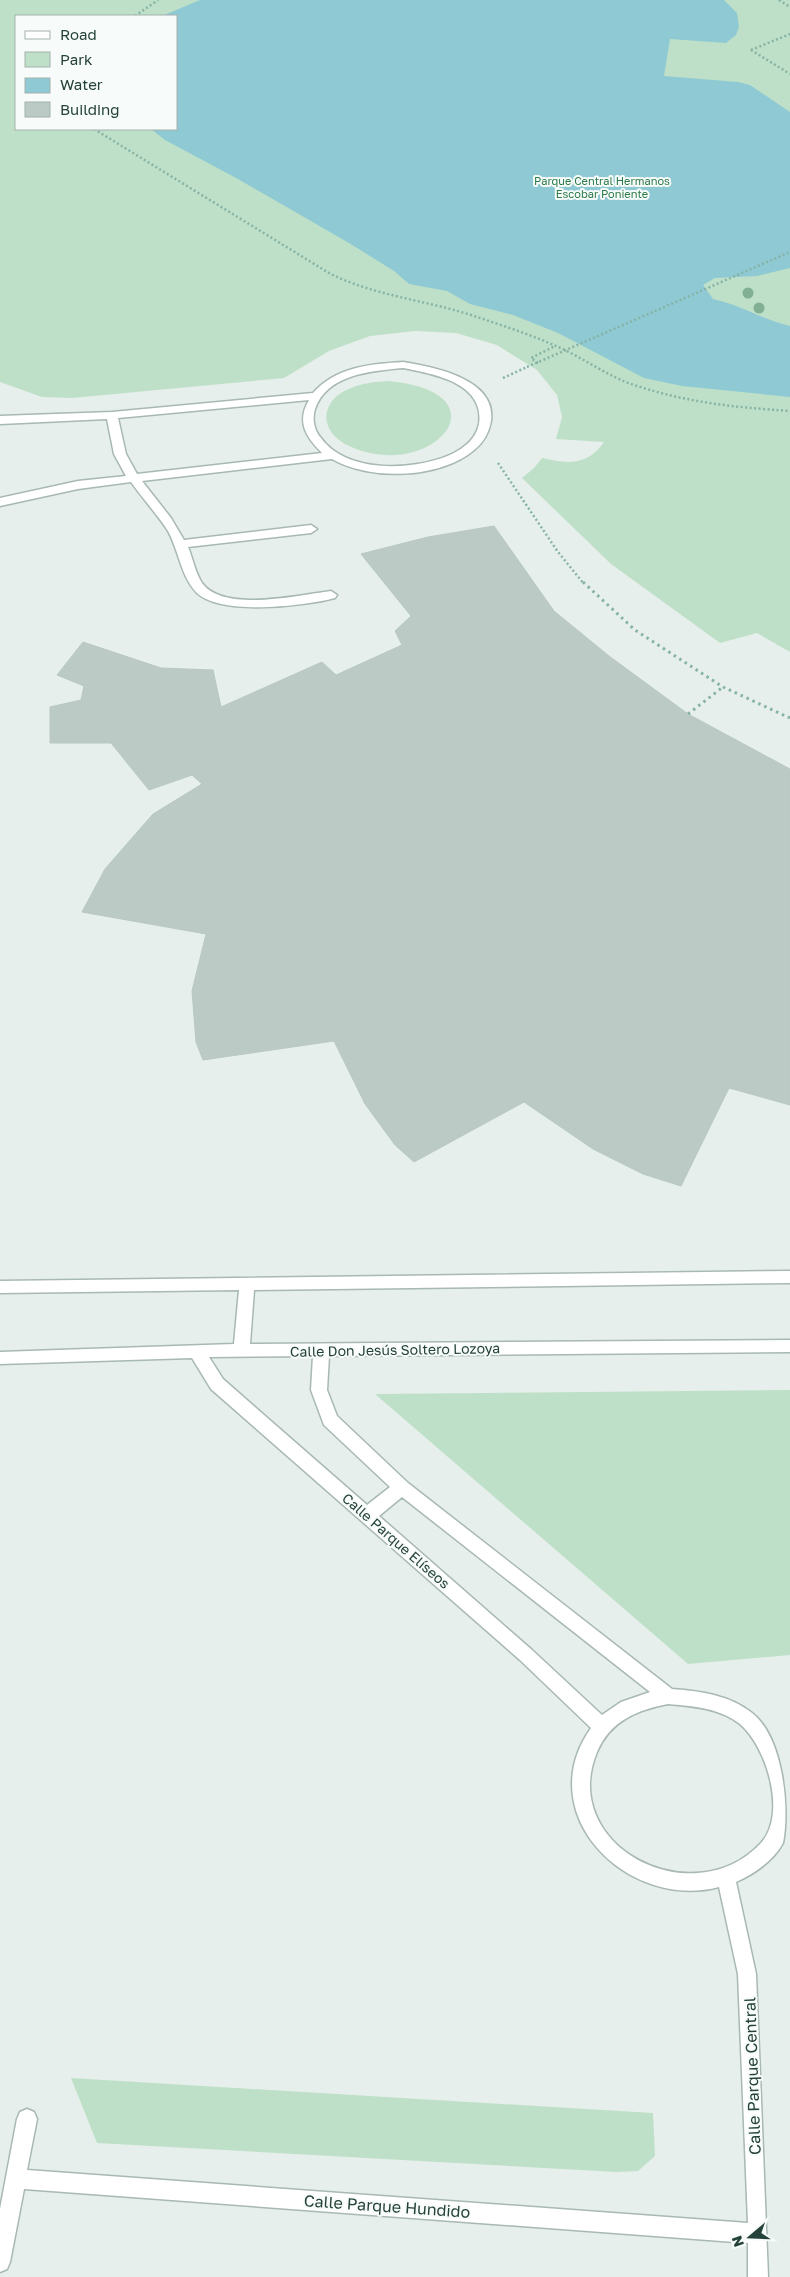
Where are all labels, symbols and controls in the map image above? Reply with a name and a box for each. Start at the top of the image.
legend [15,15,178,130]
text: Road [60,25,97,43]
text: Park [60,50,93,68]
text: Water [60,75,103,93]
text: Building [60,100,120,118]
park label: Parque Central Hermanos Escobar Poniente [534,174,670,200]
street label: Calle Don Jesús Soltero Lozoya [290,1339,500,1360]
street label: Calle Parque Elíseos [339,1489,454,1592]
street label: Calle Parque Central [739,1997,765,2155]
street label: Calle Parque Hundido [303,2190,471,2222]
north arrow [725,2212,775,2262]
text: N [727,2234,747,2249]

